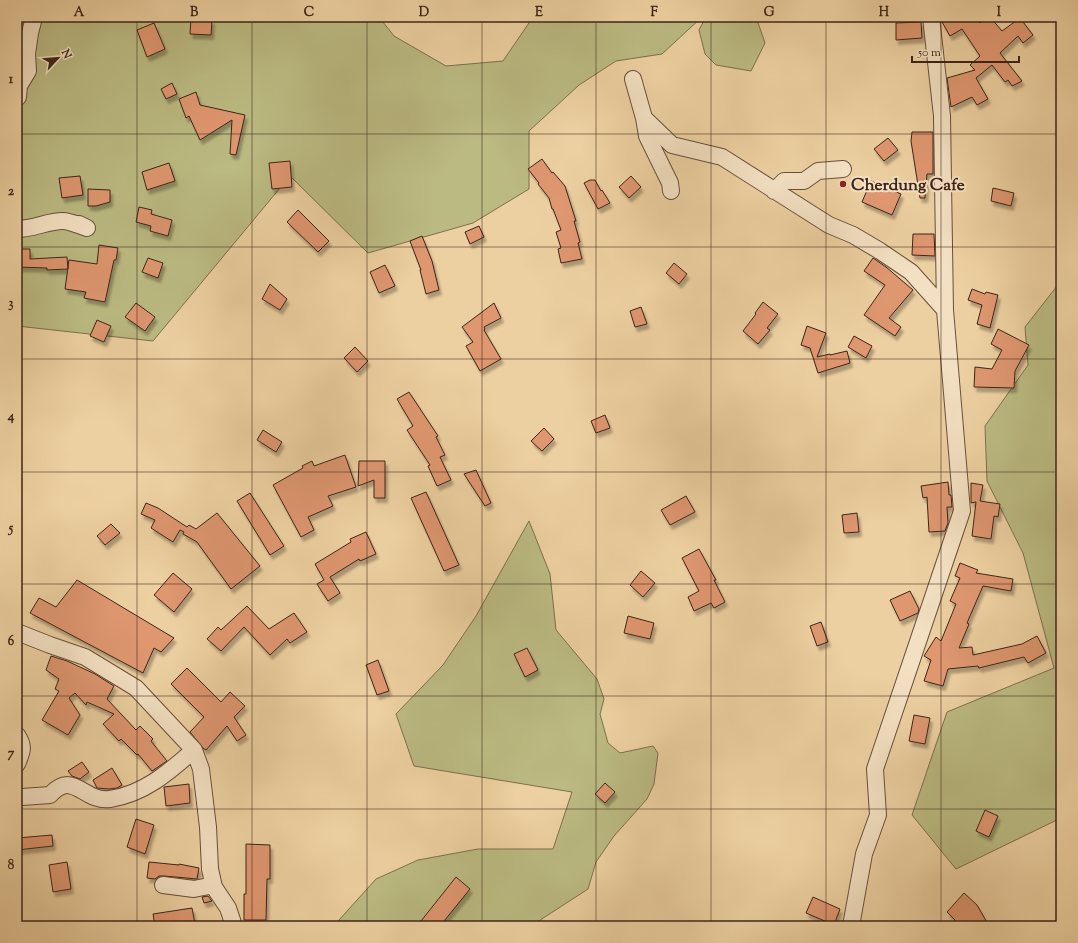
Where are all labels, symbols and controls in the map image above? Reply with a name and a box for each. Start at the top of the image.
text: A [74,4,85,22]
text: B [190,4,199,22]
text: C [304,4,314,22]
text: D [419,4,429,22]
text: E [535,4,543,22]
text: F [650,4,658,22]
text: G [764,4,775,22]
text: H [879,4,890,22]
text: I [997,4,1002,22]
north arrow [38,38,78,78]
scale bar [912,38,1019,64]
text: 50 m [917,44,941,62]
text: N [57,46,75,62]
text: 1 [9,71,14,89]
place label: Cherdung Cafe [851,174,965,198]
marker: Cherdung Cafe [838,179,848,189]
text: 2 [8,183,15,201]
text: 3 [8,295,14,313]
text: 4 [7,408,15,426]
text: 5 [8,520,14,538]
text: 6 [8,633,15,651]
text: 7 [8,745,15,763]
text: 8 [8,857,15,875]

